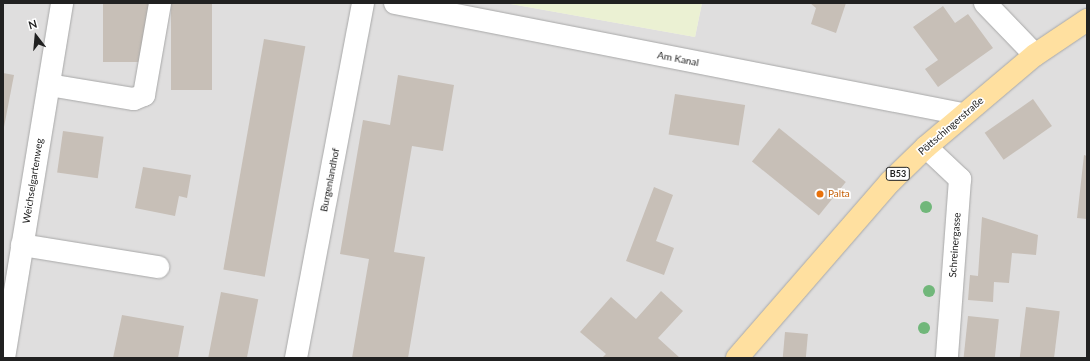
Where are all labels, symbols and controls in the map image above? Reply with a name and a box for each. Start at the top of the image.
north arrow [16,16,56,56]
text: N [27,17,38,31]
street label: Am Kanal [656,49,700,69]
street label: Pöttschingerstraße [916,94,986,158]
street label: Weichselgartenweg [20,137,46,225]
street label: Burgenlandhof [318,147,342,213]
road number: B53 [885,167,911,181]
place label: Palta [828,188,850,200]
marker: Palta [815,189,825,199]
street label: Schreinergasse [947,212,963,278]

